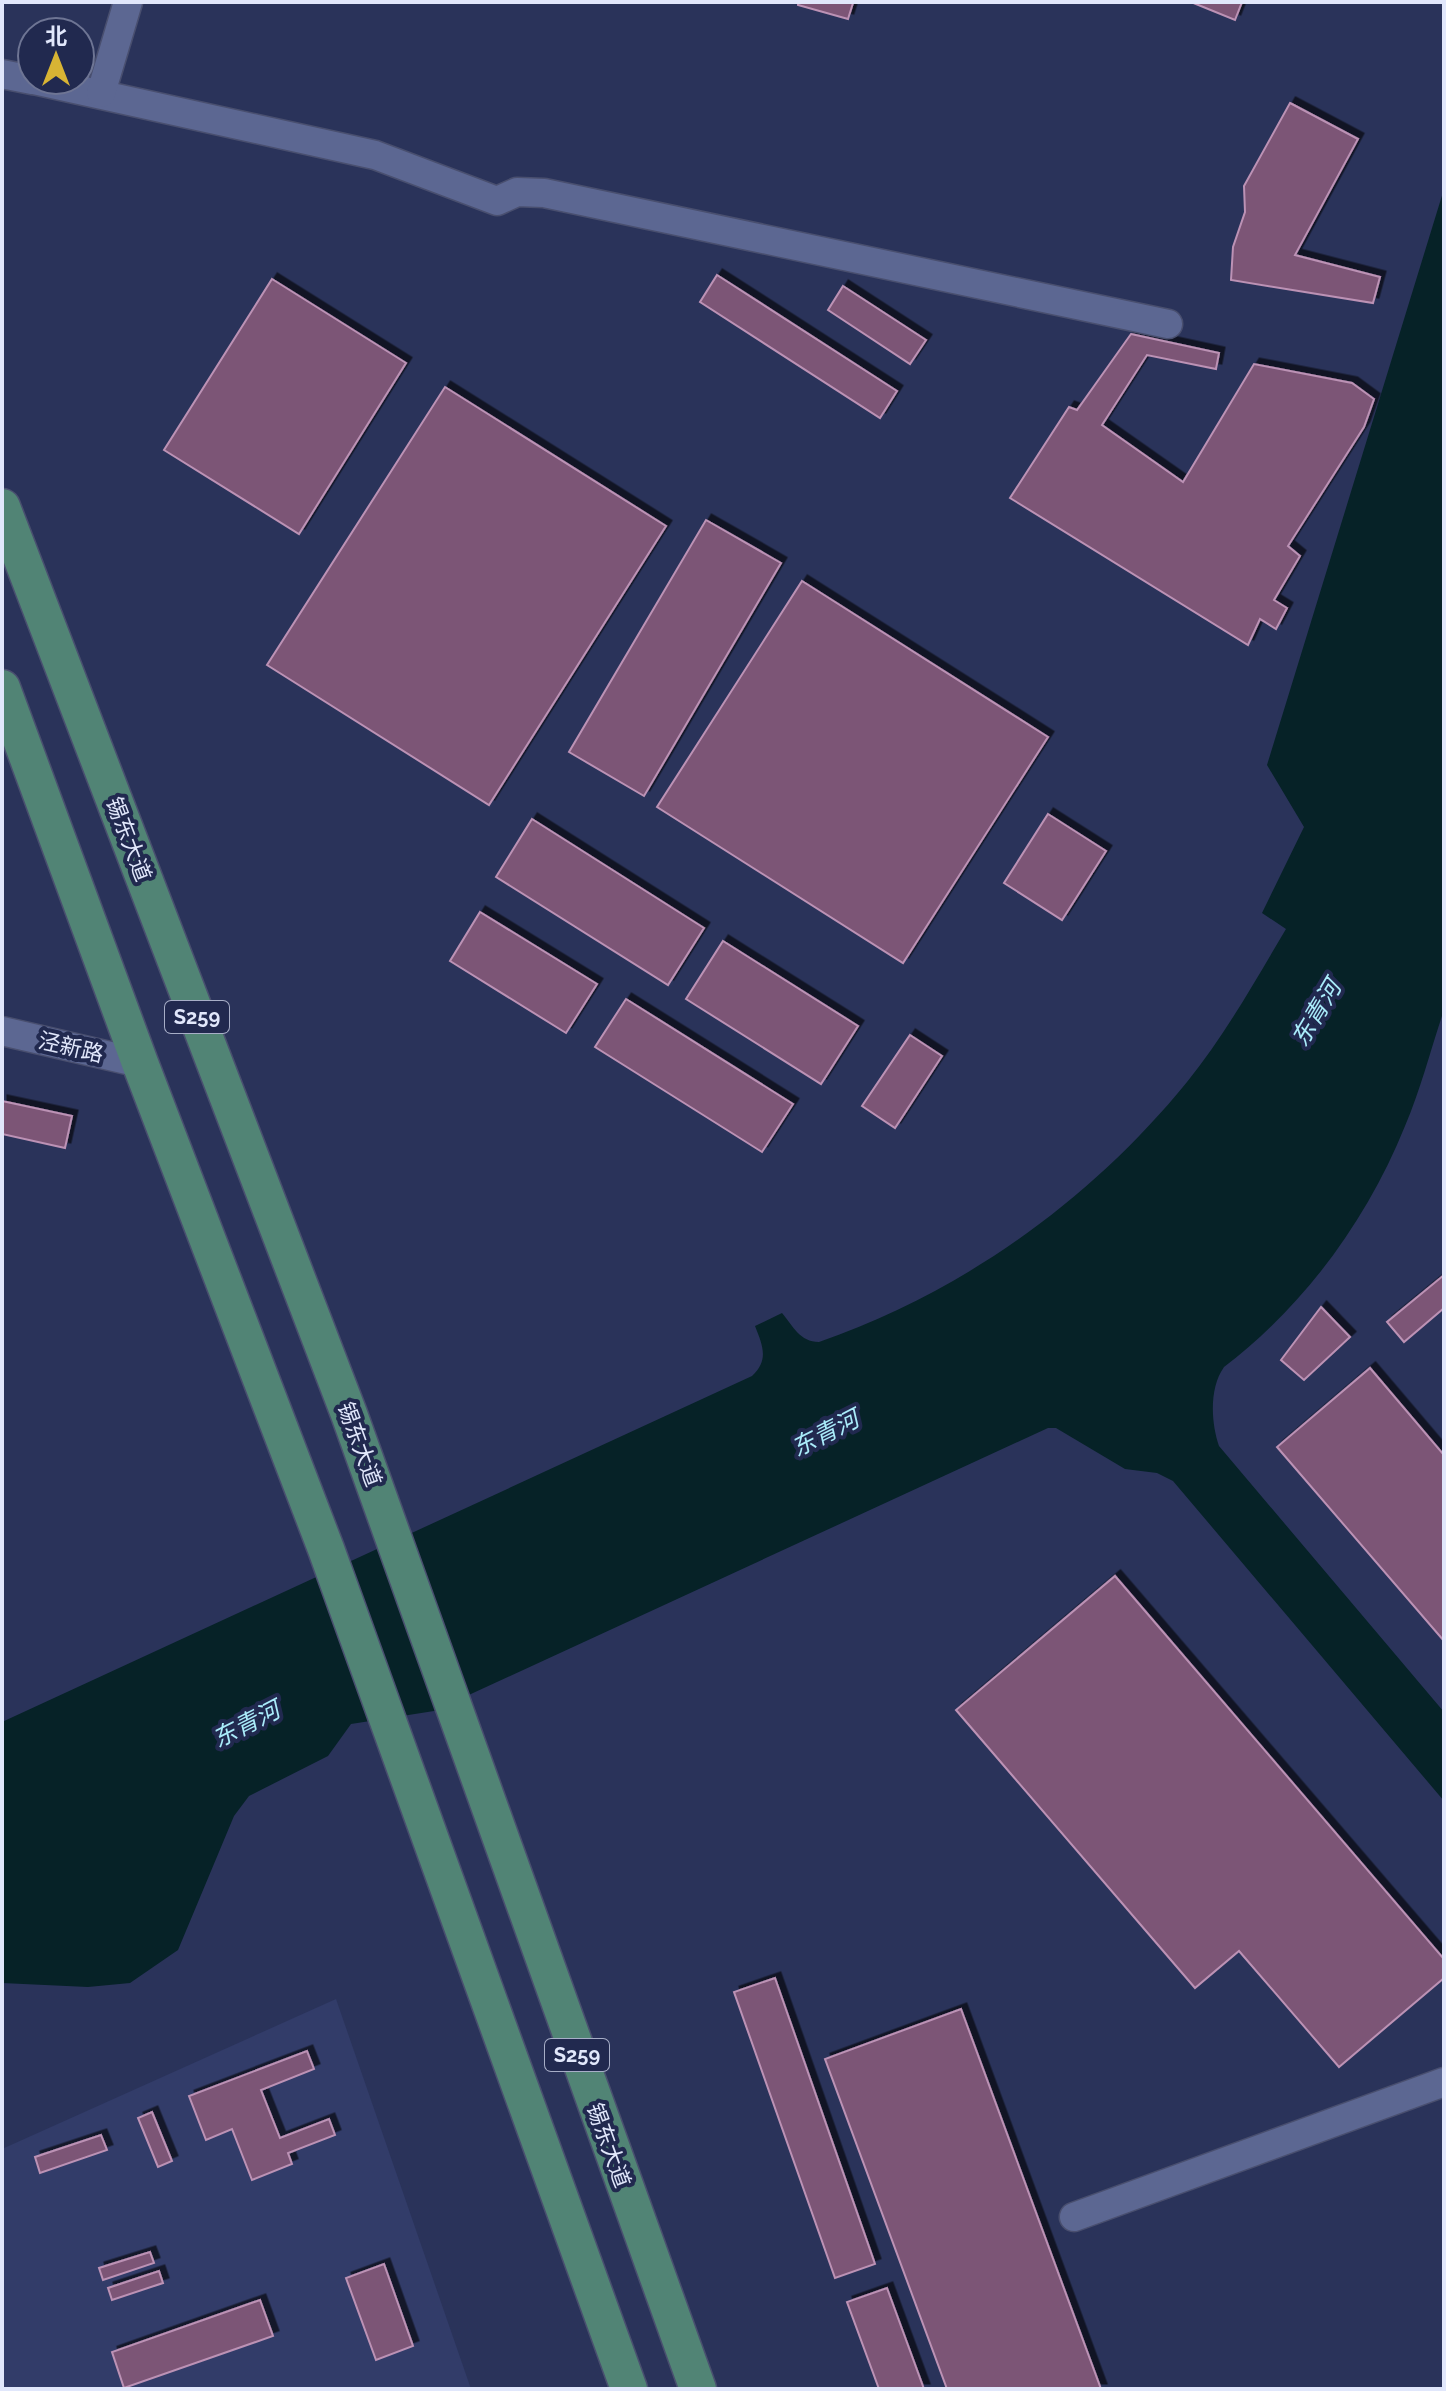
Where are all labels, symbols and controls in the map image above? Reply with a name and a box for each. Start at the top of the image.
north arrow [16,16,96,96]
text: 北 [45,23,67,49]
street label: 锡东大道 [101,793,157,885]
water label: 东青河 [1285,971,1349,1051]
road number: S259 [165,1001,229,1033]
street label: 泾新路 [36,1027,106,1067]
street label: 锡东大道 [333,1398,387,1490]
water label: 东青河 [786,1402,867,1462]
water label: 东青河 [207,1693,288,1753]
road number: S259 [545,2039,609,2071]
street label: 锡东大道 [582,2099,636,2191]

